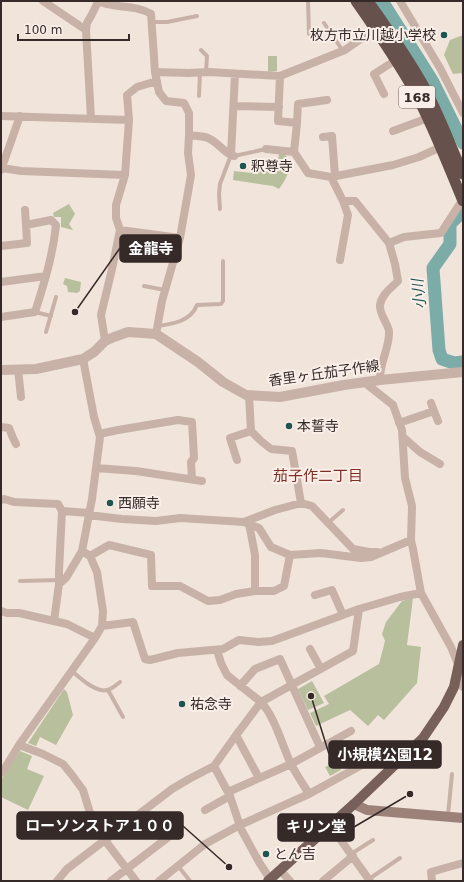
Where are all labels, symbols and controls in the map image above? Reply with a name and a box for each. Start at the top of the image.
scale bar [18,16,129,42]
text: 100 m [24,23,62,37]
place label: 枚方市立川越小学校 [310,27,436,43]
marker: 枚方市立川越小学校 [439,30,449,40]
road number: 168 [399,86,435,108]
place label: 釈尊寺 [251,158,293,174]
marker: 釈尊寺 [238,161,248,171]
callout: 金龍寺 [120,235,181,262]
text: 金龍寺 [128,240,174,258]
water label: 小川 [408,276,430,310]
street label: 香里ヶ丘茄子作線 [267,357,381,389]
place label: 本誓寺 [297,418,339,434]
marker: 本誓寺 [284,421,294,431]
district label: 茄子作二丁目 [273,467,363,485]
place label: 西願寺 [118,495,160,511]
marker: 西願寺 [105,498,115,508]
place label: 祐念寺 [190,696,232,712]
marker: 祐念寺 [177,699,187,709]
callout: 小規模公園12 [329,741,441,768]
text: 小規模公園12 [337,746,433,764]
callout: ローソンストア１００ [17,812,183,839]
callout: キリン堂 [278,814,354,841]
text: ローソンストア１００ [25,817,175,835]
text: キリン堂 [286,818,346,836]
place label: とん吉 [274,846,316,862]
marker: とん吉 [261,849,271,859]

